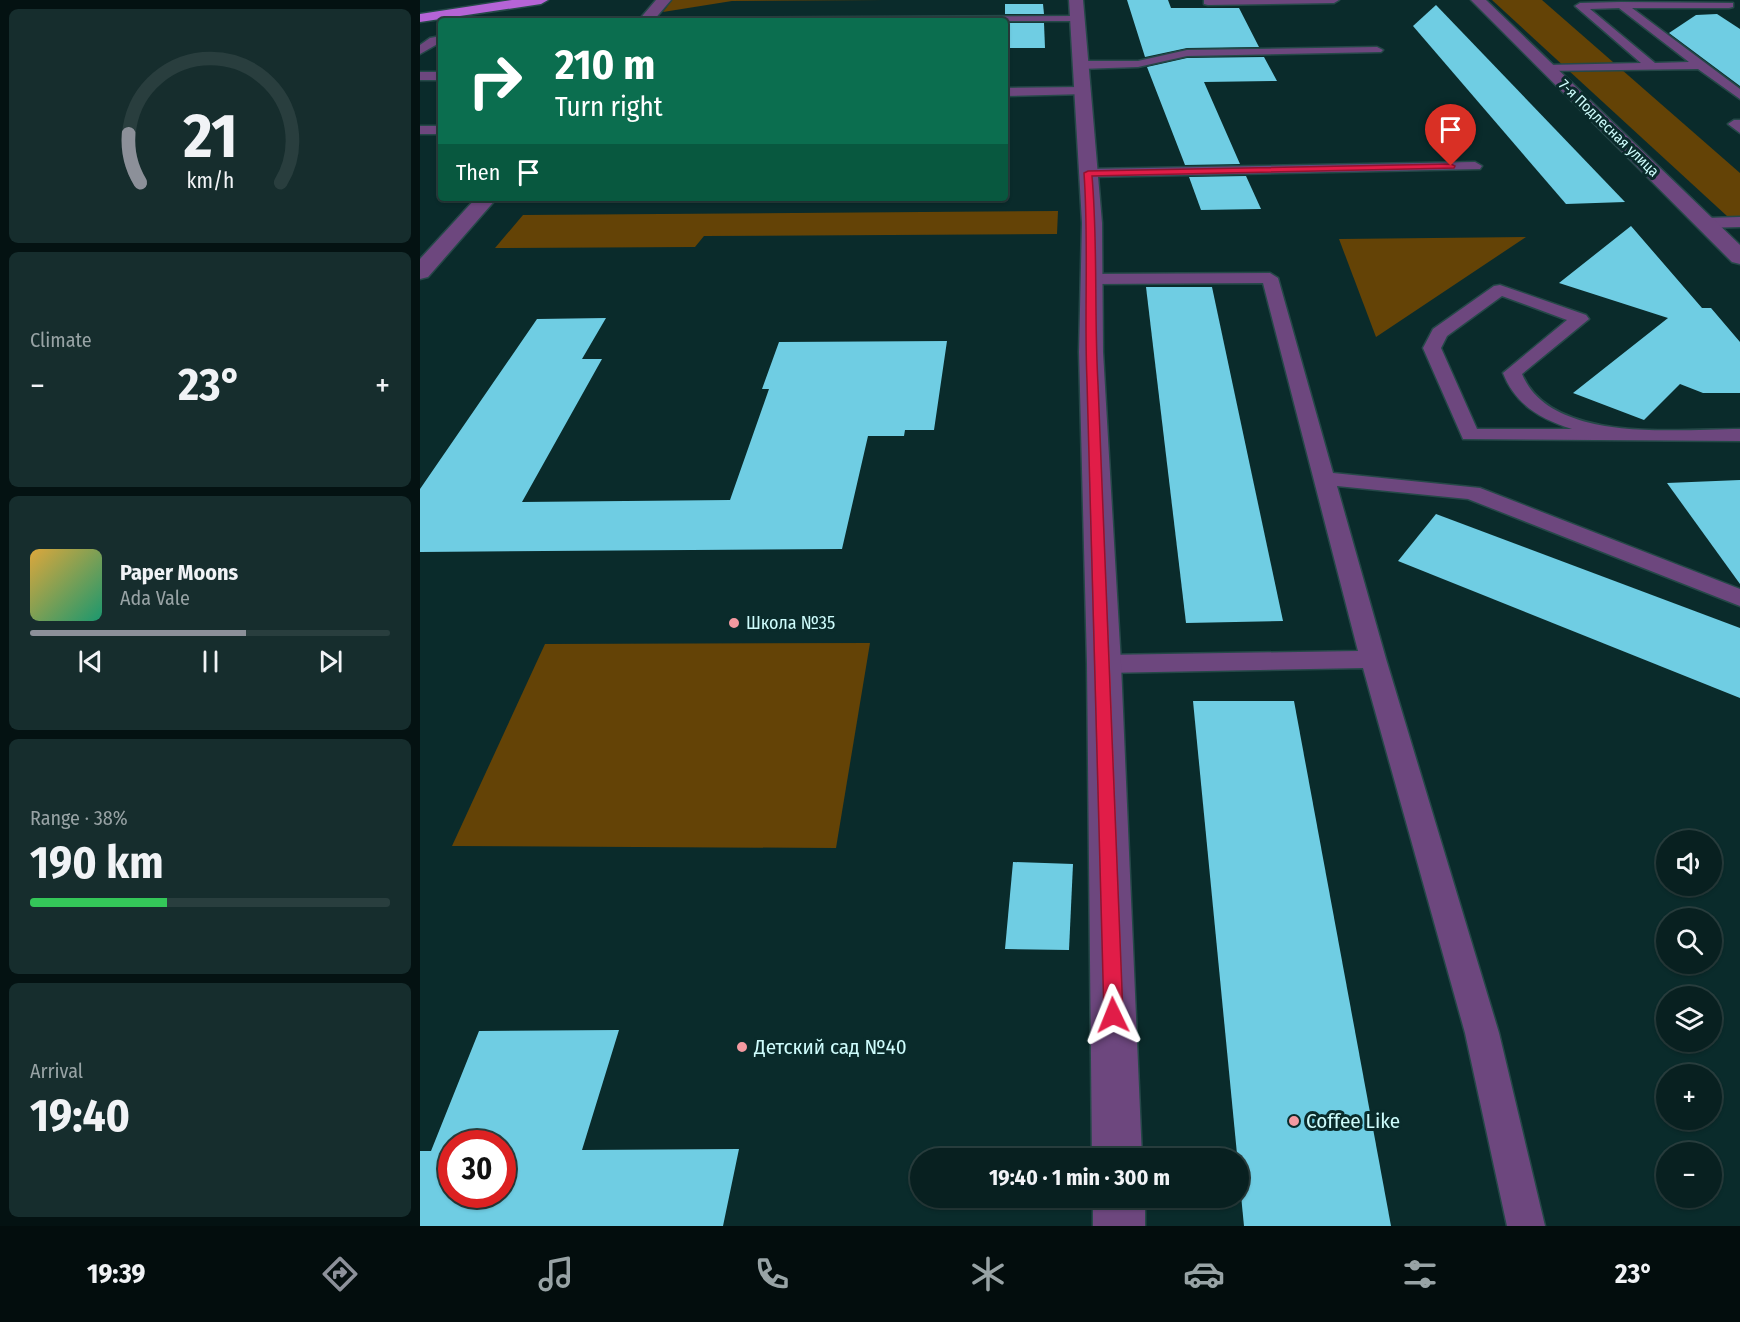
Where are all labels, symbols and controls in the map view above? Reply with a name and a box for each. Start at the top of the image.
text: 210 m [555,40,655,90]
icon: right [456,42,534,120]
street label: 7-я Подлесная улица [1555,76,1663,180]
text: Turn right [555,91,663,123]
text: 21 [182,99,237,174]
pin [1425,104,1476,166]
icon: arrive [1434,113,1467,146]
icon: arrive [512,156,545,189]
text: Then [456,159,500,186]
text: km/h [186,169,234,195]
text: Climate [30,328,92,352]
text: 23° [178,358,242,412]
text: − [30,366,45,406]
text: + [375,366,390,406]
text: Paper Moons [120,559,238,586]
text: Ada Vale [120,586,190,610]
place label: Школа №35 [746,612,835,634]
marker: Школа №35 [727,616,741,630]
icon: previous [74,645,107,678]
icon: pause [194,645,227,678]
icon: next [314,645,347,678]
text: Range · 38% [30,806,128,830]
map controls [1656,830,1722,1208]
button: sound [1656,830,1722,896]
text: 190 km [30,836,163,890]
button: search [1656,908,1722,974]
position arrow [1081,983,1145,1047]
button: layers [1656,986,1722,1052]
place label: Детский сад №40 [753,1034,907,1060]
marker: Детский сад №40 [735,1040,749,1054]
text: Arrival [30,1059,83,1083]
button: + [1656,1064,1722,1130]
text: 19:40 [30,1089,130,1143]
place label: Coffee Like [1306,1108,1400,1134]
marker: Coffee Like [1287,1114,1301,1128]
speed limit sign: 30 [438,1130,516,1208]
button: − [1656,1142,1722,1208]
text: 19:40 · 1 min · 300 m [989,1164,1170,1191]
icon: directions [319,1253,361,1295]
icon: music [535,1253,577,1295]
icon: phone [751,1253,793,1295]
icon: climate [967,1253,1009,1295]
icon: car [1183,1253,1225,1295]
icon: filters [1399,1253,1441,1295]
text: 19:39 [87,1258,145,1290]
text: 23° [1615,1258,1653,1290]

